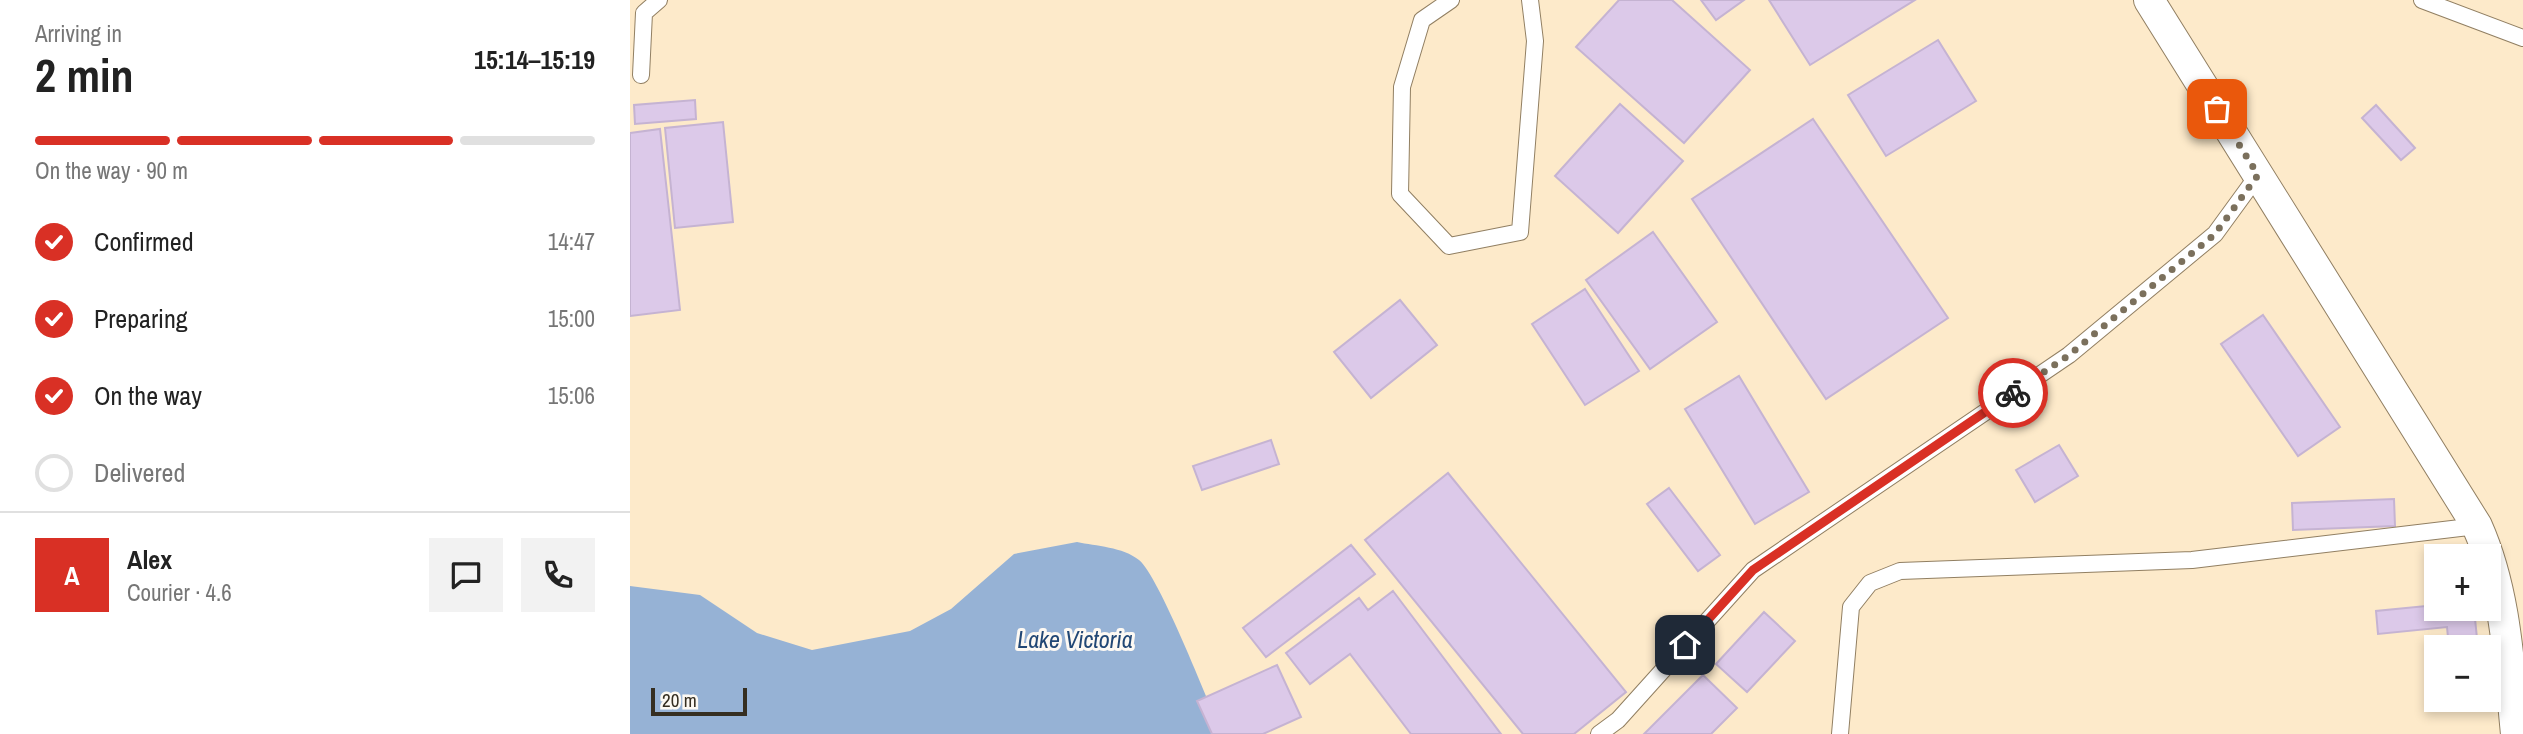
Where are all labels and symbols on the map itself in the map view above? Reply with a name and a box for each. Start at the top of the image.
pin [2187,79,2247,139]
courier [1978,358,2048,428]
pin [1655,615,1715,675]
water label: Lake Victoria [1017,623,1133,655]
scale bar [651,685,747,717]

